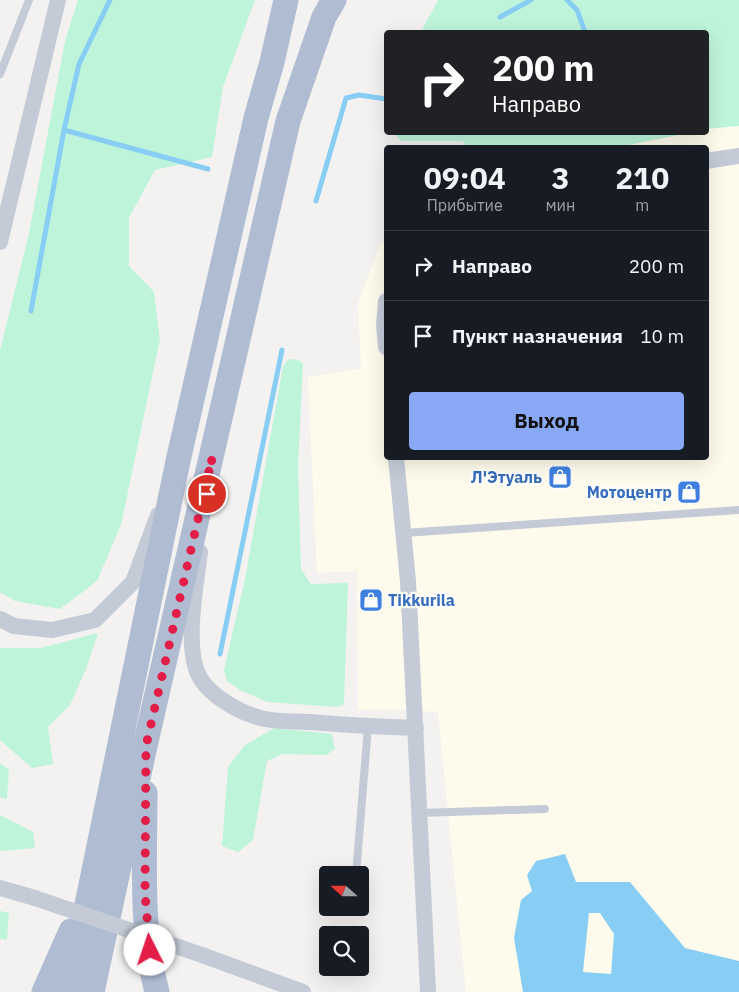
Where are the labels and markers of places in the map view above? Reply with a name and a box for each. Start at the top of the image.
shop icon: Л'Этуаль [547,464,573,490]
place label: Л'Этуаль [471,467,542,487]
pin [186,473,228,515]
shop icon: Мотоцентр [676,479,702,505]
place label: Мотоцентр [587,482,672,502]
shop icon: Tikkurila [358,587,384,613]
place label: Tikkurila [388,590,455,610]

